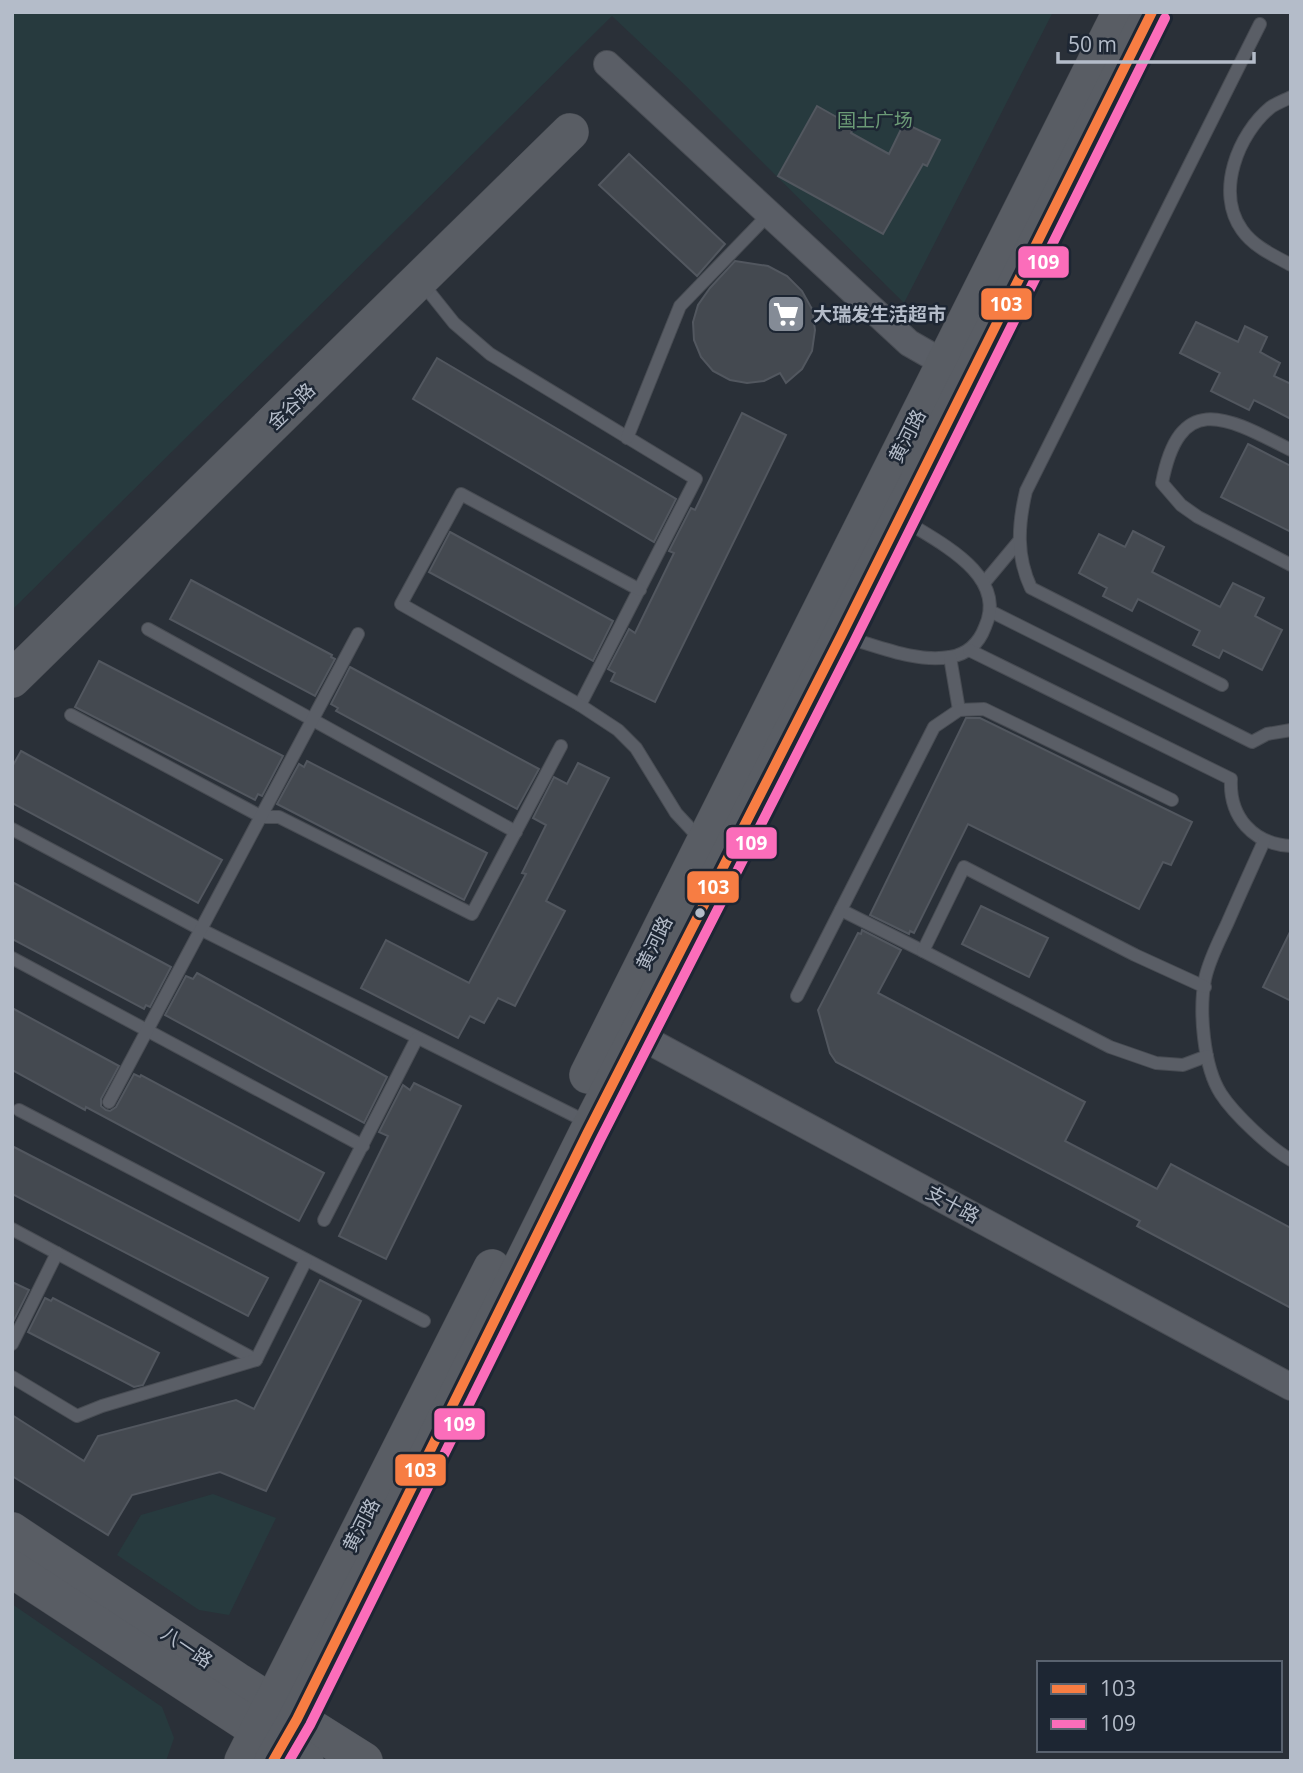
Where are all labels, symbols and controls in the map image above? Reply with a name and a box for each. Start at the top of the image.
scale bar [1058,21,1254,65]
text: 50 m [1068,30,1117,58]
park label: 国土广场 [837,107,913,133]
line badge: 109 [1017,245,1070,279]
text: 109 [1027,249,1059,275]
line badge: 103 [980,287,1033,321]
text: 103 [990,291,1022,317]
supermarket icon: 大瑞发生活超市 [765,293,807,335]
place label: 大瑞发生活超市 [813,301,946,327]
street label: 金谷路 [261,377,321,435]
street label: 黄河路 [882,405,932,467]
line badge: 109 [725,826,778,860]
text: 109 [735,830,767,856]
line badge: 103 [686,870,740,904]
text: 103 [697,874,729,900]
unlabelled marker [693,906,707,920]
street label: 黄河路 [630,912,678,974]
street label: 支十路 [922,1179,984,1229]
line badge: 109 [433,1407,486,1441]
text: 109 [443,1411,475,1437]
line badge: 103 [394,1453,447,1487]
text: 103 [404,1457,436,1483]
street label: 黄河路 [336,1494,386,1556]
street label: 八一路 [156,1620,218,1674]
legend [1037,1661,1282,1752]
text: 103 [1100,1674,1136,1702]
text: 109 [1100,1709,1136,1737]

